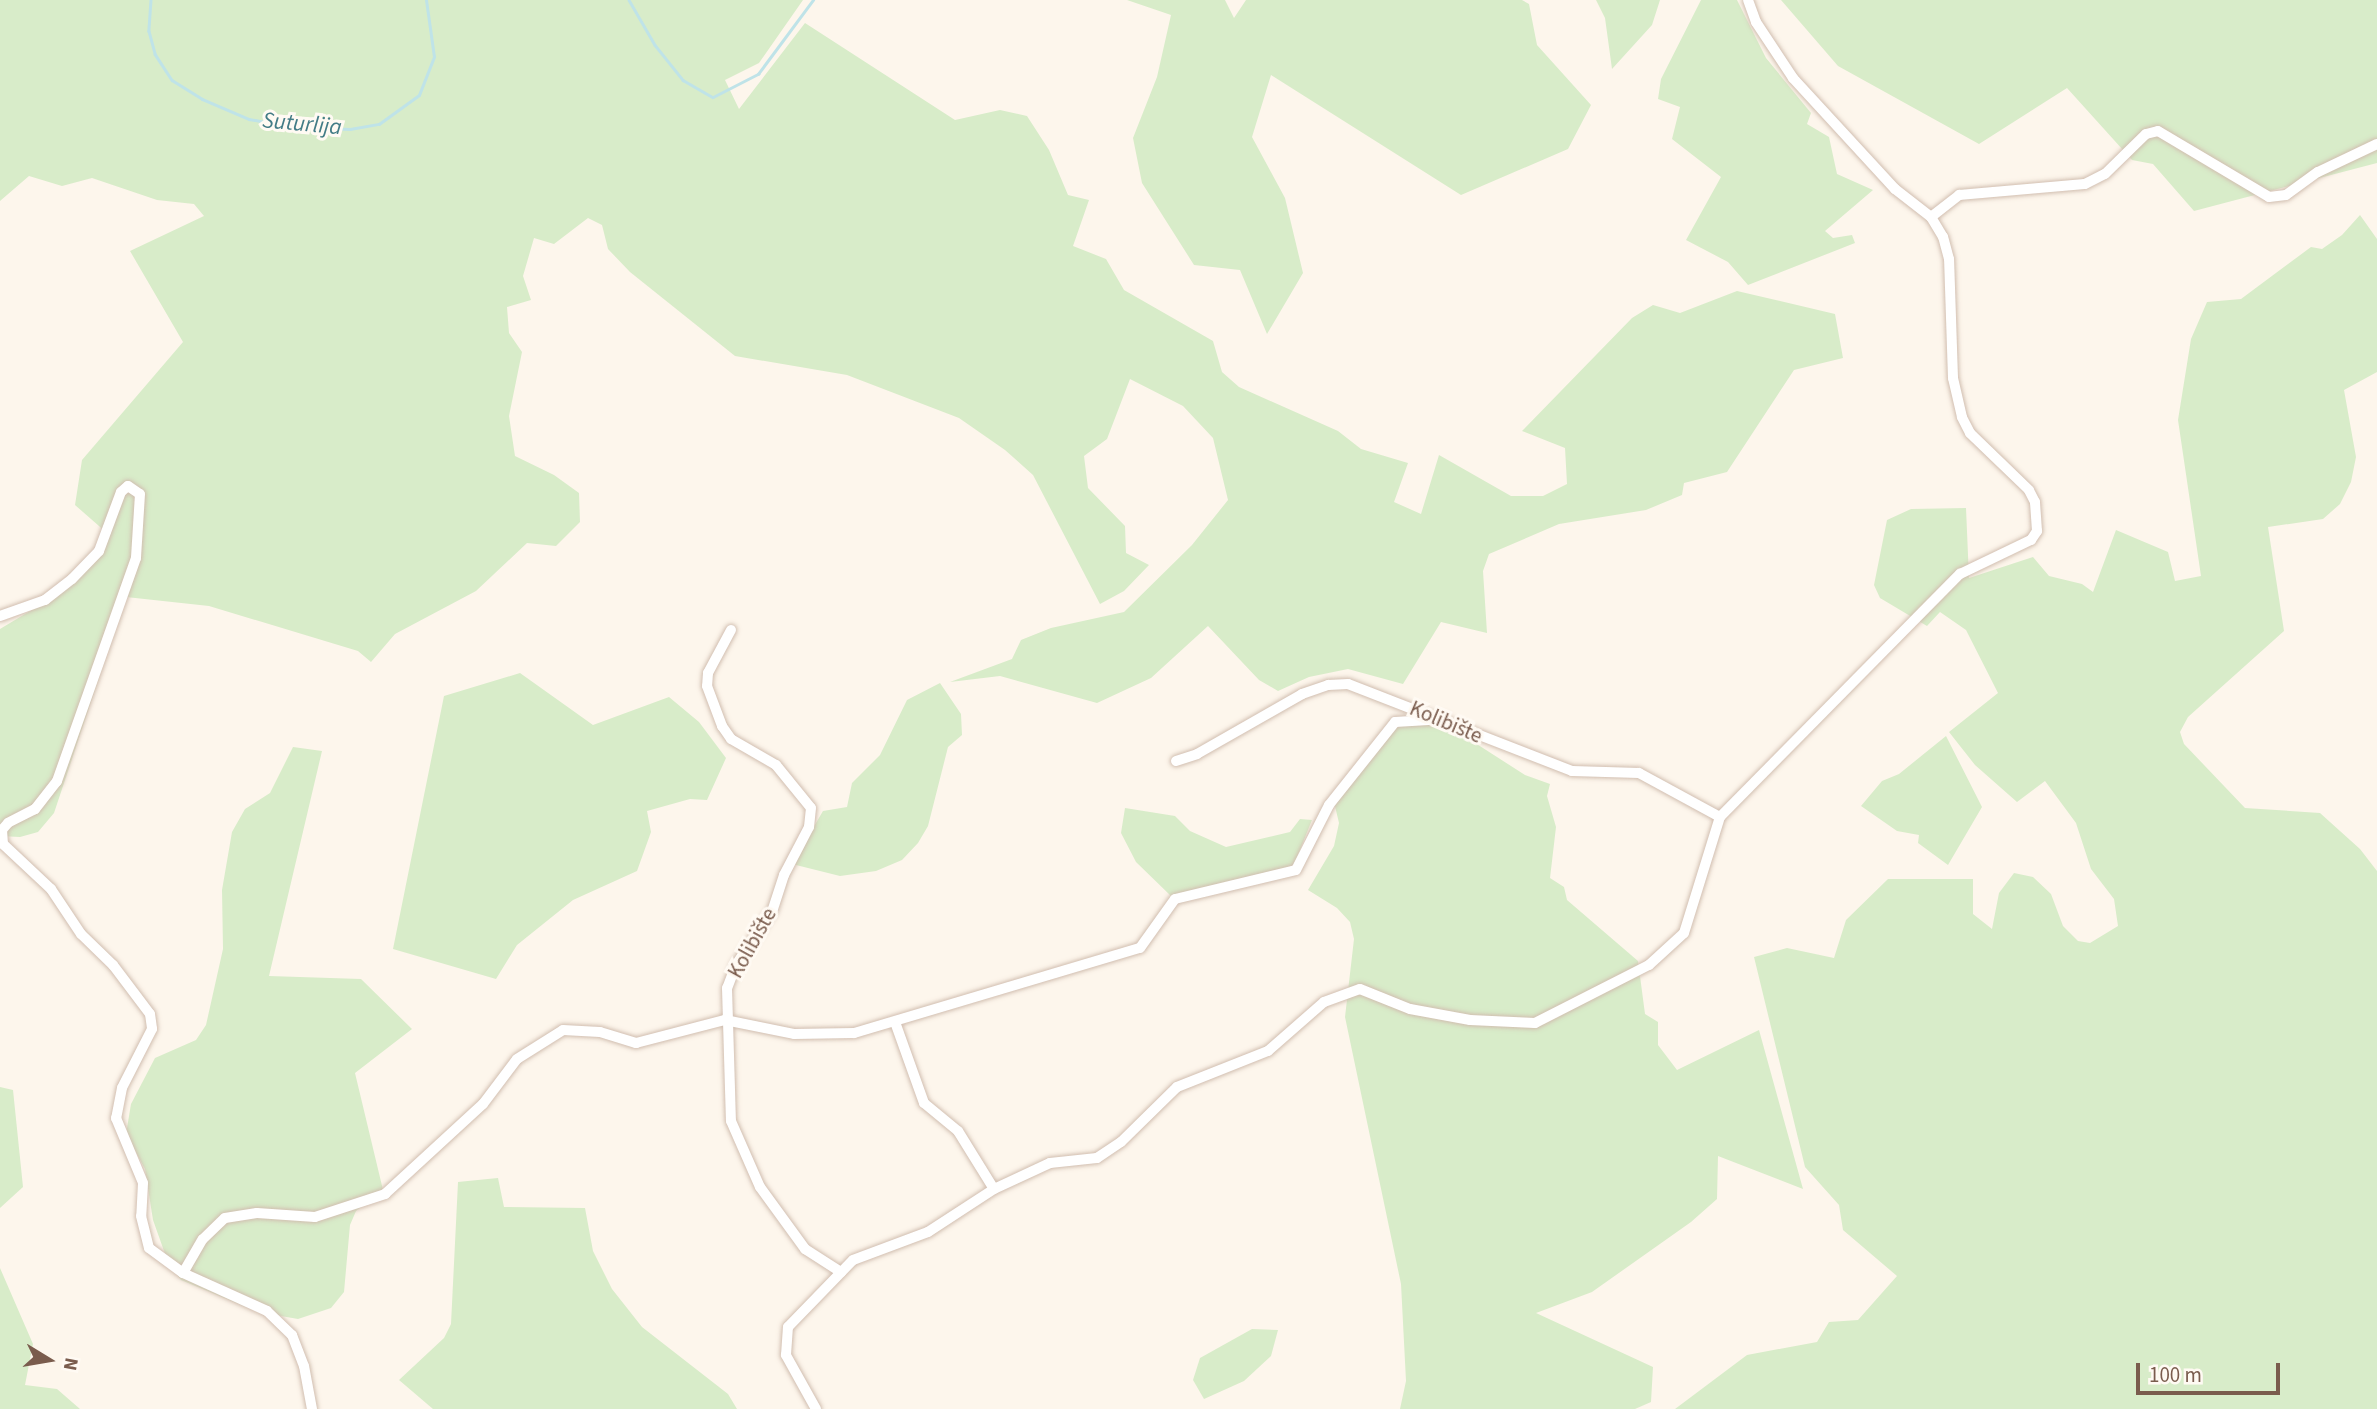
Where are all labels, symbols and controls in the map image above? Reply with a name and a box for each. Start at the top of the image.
water label: Suturlija [261,107,343,141]
street label: Kolibište [1406,695,1486,749]
street label: Kolibište [722,904,782,982]
north arrow [14,1325,84,1395]
scale bar [2139,1350,2282,1394]
text: N [56,1355,85,1373]
text: 100 m [2149,1360,2202,1390]

